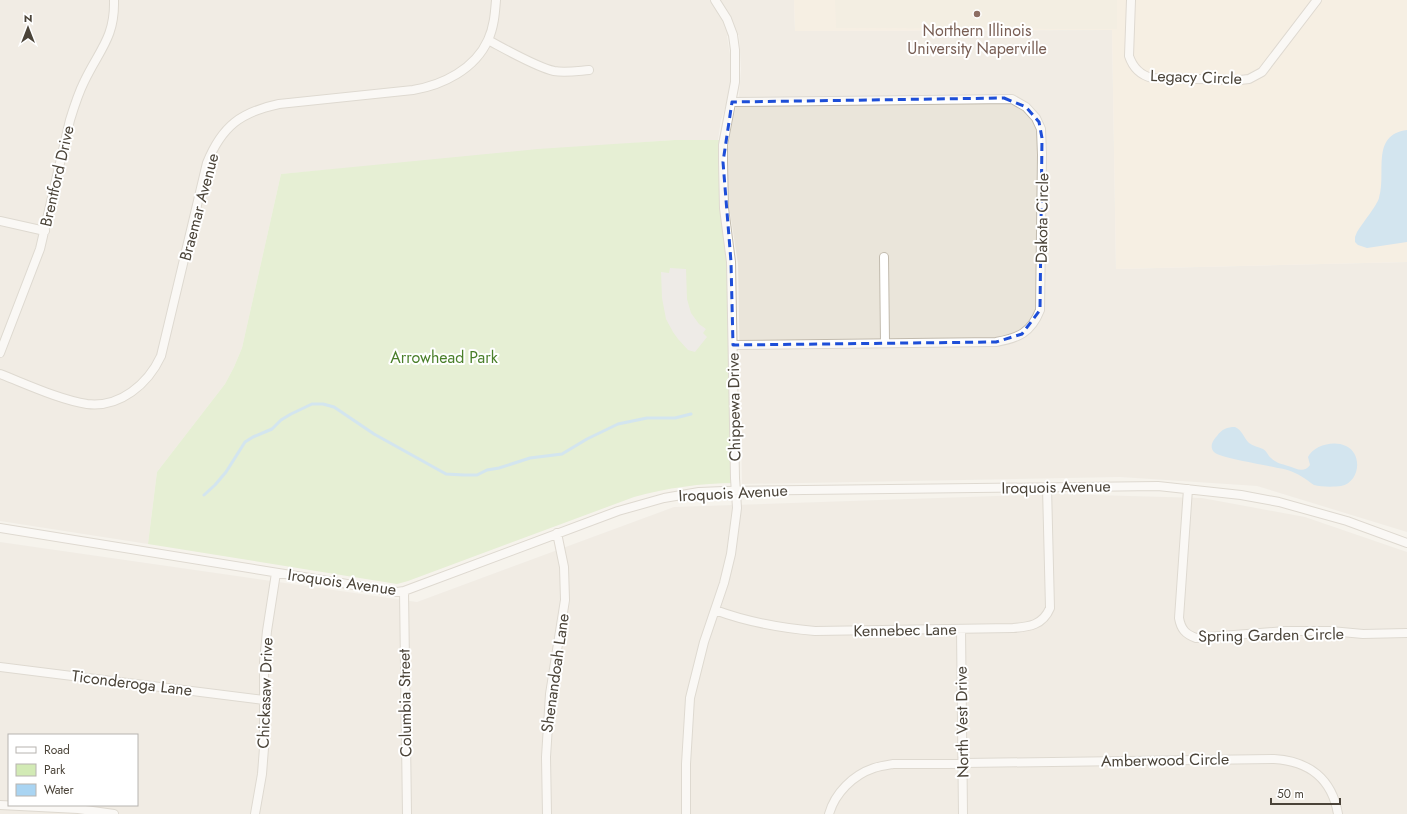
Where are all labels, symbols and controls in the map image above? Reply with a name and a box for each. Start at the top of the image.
north arrow [8,8,48,48]
marker: Northern Illinois University Naperville [972,9,982,19]
text: N [24,10,32,26]
place label: Northern Illinois University Naperville [907,19,1047,60]
street label: Legacy Circle [1150,64,1242,90]
street label: Brentford Drive [34,123,80,229]
street label: Braemar Avenue [174,151,224,263]
street label: Dakota Circle [1030,173,1054,263]
park label: Arrowhead Park [390,346,499,369]
street label: Chippewa Drive [722,352,746,462]
street label: Iroquois Avenue [1001,475,1111,499]
street label: Iroquois Avenue [678,479,788,507]
street label: Iroquois Avenue [286,563,398,601]
street label: Shenandoah Lane [535,612,575,734]
street label: Kennebec Lane [853,618,957,642]
street label: Spring Garden Circle [1198,622,1344,648]
street label: Chickasaw Drive [252,637,278,749]
street label: Columbia Street [393,649,417,757]
street label: Ticonderoga Lane [71,664,193,702]
street label: North Vest Drive [950,666,974,778]
legend [8,734,138,806]
text: Road [44,741,70,759]
street label: Amberwood Circle [1101,747,1229,773]
text: Park [44,761,66,779]
scale bar [1271,780,1340,806]
text: Water [44,781,75,799]
text: 50 m [1277,785,1304,803]

